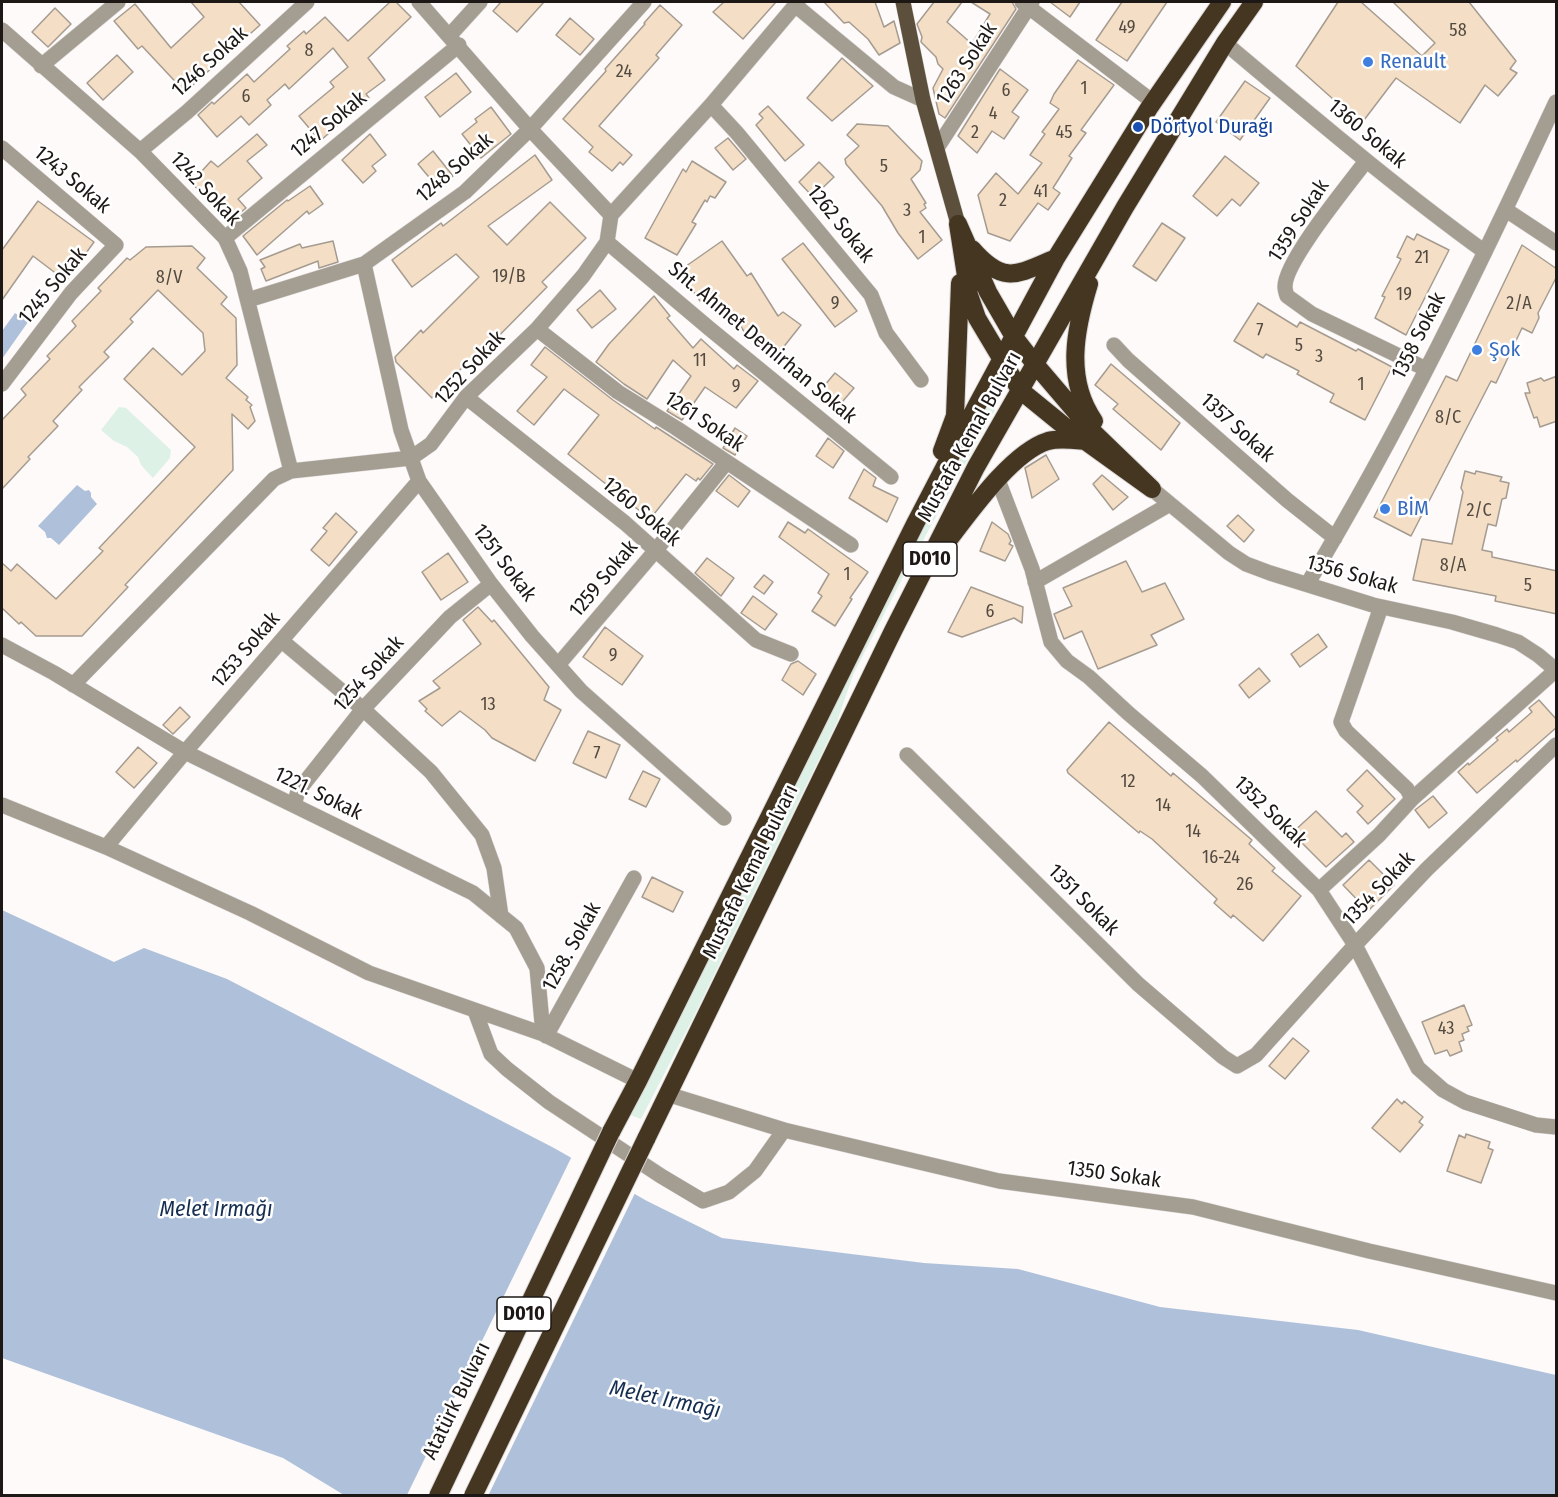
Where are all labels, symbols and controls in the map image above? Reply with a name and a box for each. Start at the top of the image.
house number: 49 [1118,17,1136,39]
street label: 1263 Sokak [931,18,1003,110]
house number: 58 [1449,20,1467,42]
street label: 1246 Sokak [167,21,253,103]
house number: 8 [305,40,313,62]
place label: Renault [1380,49,1446,75]
marker: Renault [1361,55,1375,69]
house number: 24 [616,61,632,83]
house number: 1 [1080,78,1088,100]
house number: 6 [1002,80,1010,102]
house number: 6 [242,86,250,108]
street label: 1247 Sokak [286,86,372,164]
street label: 1360 Sokak [1323,94,1411,174]
house number: 4 [989,103,997,125]
place label: Dörtyol Durağı [1150,114,1273,140]
marker: Dörtyol Durağı [1131,120,1145,134]
house number: 2 [971,122,979,144]
house number: 45 [1056,122,1072,144]
street label: 1248 Sokak [411,128,499,208]
street label: 1243 Sokak [29,141,115,219]
street label: 1242 Sokak [164,147,246,231]
house number: 5 [880,156,888,178]
street label: 1359 Sokak [1263,175,1335,267]
street label: 1262 Sokak [801,180,879,268]
house number: 41 [1034,181,1048,203]
house number: 2 [999,190,1007,212]
house number: 3 [903,200,911,222]
house number: 1 [918,227,926,249]
street label: 1245 Sokak [14,242,92,330]
house number: 21 [1415,247,1429,269]
street label: Sht. Ahmet Demirhan Sokak [663,257,861,429]
house number: 19/B [492,266,526,288]
house number: 8/V [156,267,182,289]
house number: 19 [1396,284,1412,306]
street label: 1358 Sokak [1386,289,1452,383]
house number: 9 [831,293,839,315]
house number: 2/A [1506,293,1532,315]
house number: 7 [1256,320,1264,342]
street label: 1252 Sokak [429,326,511,410]
house number: 5 [1295,335,1303,357]
place label: Şok [1489,337,1520,363]
marker: Şok [1470,343,1484,357]
house number: 3 [1315,346,1323,368]
street label: Mustafa Kemal Bulvarı [913,347,1027,527]
house number: 11 [693,350,707,372]
house number: 1 [1357,374,1365,396]
house number: 9 [732,376,740,398]
street label: 1261 Sokak [659,386,749,458]
street label: 1357 Sokak [1195,388,1279,468]
house number: 8/C [1435,407,1461,429]
street label: 1260 Sokak [597,472,685,552]
place label: BİM [1397,496,1429,522]
house number: 2/C [1466,500,1492,522]
marker: BİM [1378,502,1392,516]
street label: 1251 Sokak [467,519,541,607]
street label: 1259 Sokak [564,535,644,623]
road number: D010 [903,542,957,576]
street label: 1356 Sokak [1304,550,1400,600]
house number: 8/A [1440,555,1466,577]
house number: 1 [843,564,851,586]
house number: 5 [1524,575,1532,597]
house number: 6 [986,601,994,623]
street label: 1253 Sokak [206,607,286,693]
street label: 1254 Sokak [328,631,410,717]
house number: 9 [609,645,617,667]
house number: 13 [480,694,496,716]
house number: 7 [593,743,601,765]
street label: 1221. Sokak [270,762,366,826]
house number: 12 [1121,771,1135,793]
street label: 1352 Sokak [1228,771,1312,853]
street label: Mustafa Kemal Bulvarı [698,781,804,963]
house number: 14 [1155,795,1171,817]
house number: 14 [1185,821,1201,843]
house number: 16-24 [1202,847,1240,869]
street label: 1354 Sokak [1337,847,1421,931]
street label: 1351 Sokak [1042,859,1124,941]
house number: 26 [1237,874,1253,896]
street label: 1258. Sokak [537,898,607,996]
house number: 43 [1438,1018,1454,1040]
street label: 1350 Sokak [1066,1156,1162,1194]
water label: Melet Irmağı [160,1197,272,1223]
road number: D010 [497,1297,551,1331]
street label: Atatürk Bulvarı [418,1338,496,1464]
water label: Melet Irmağı [607,1375,723,1425]

